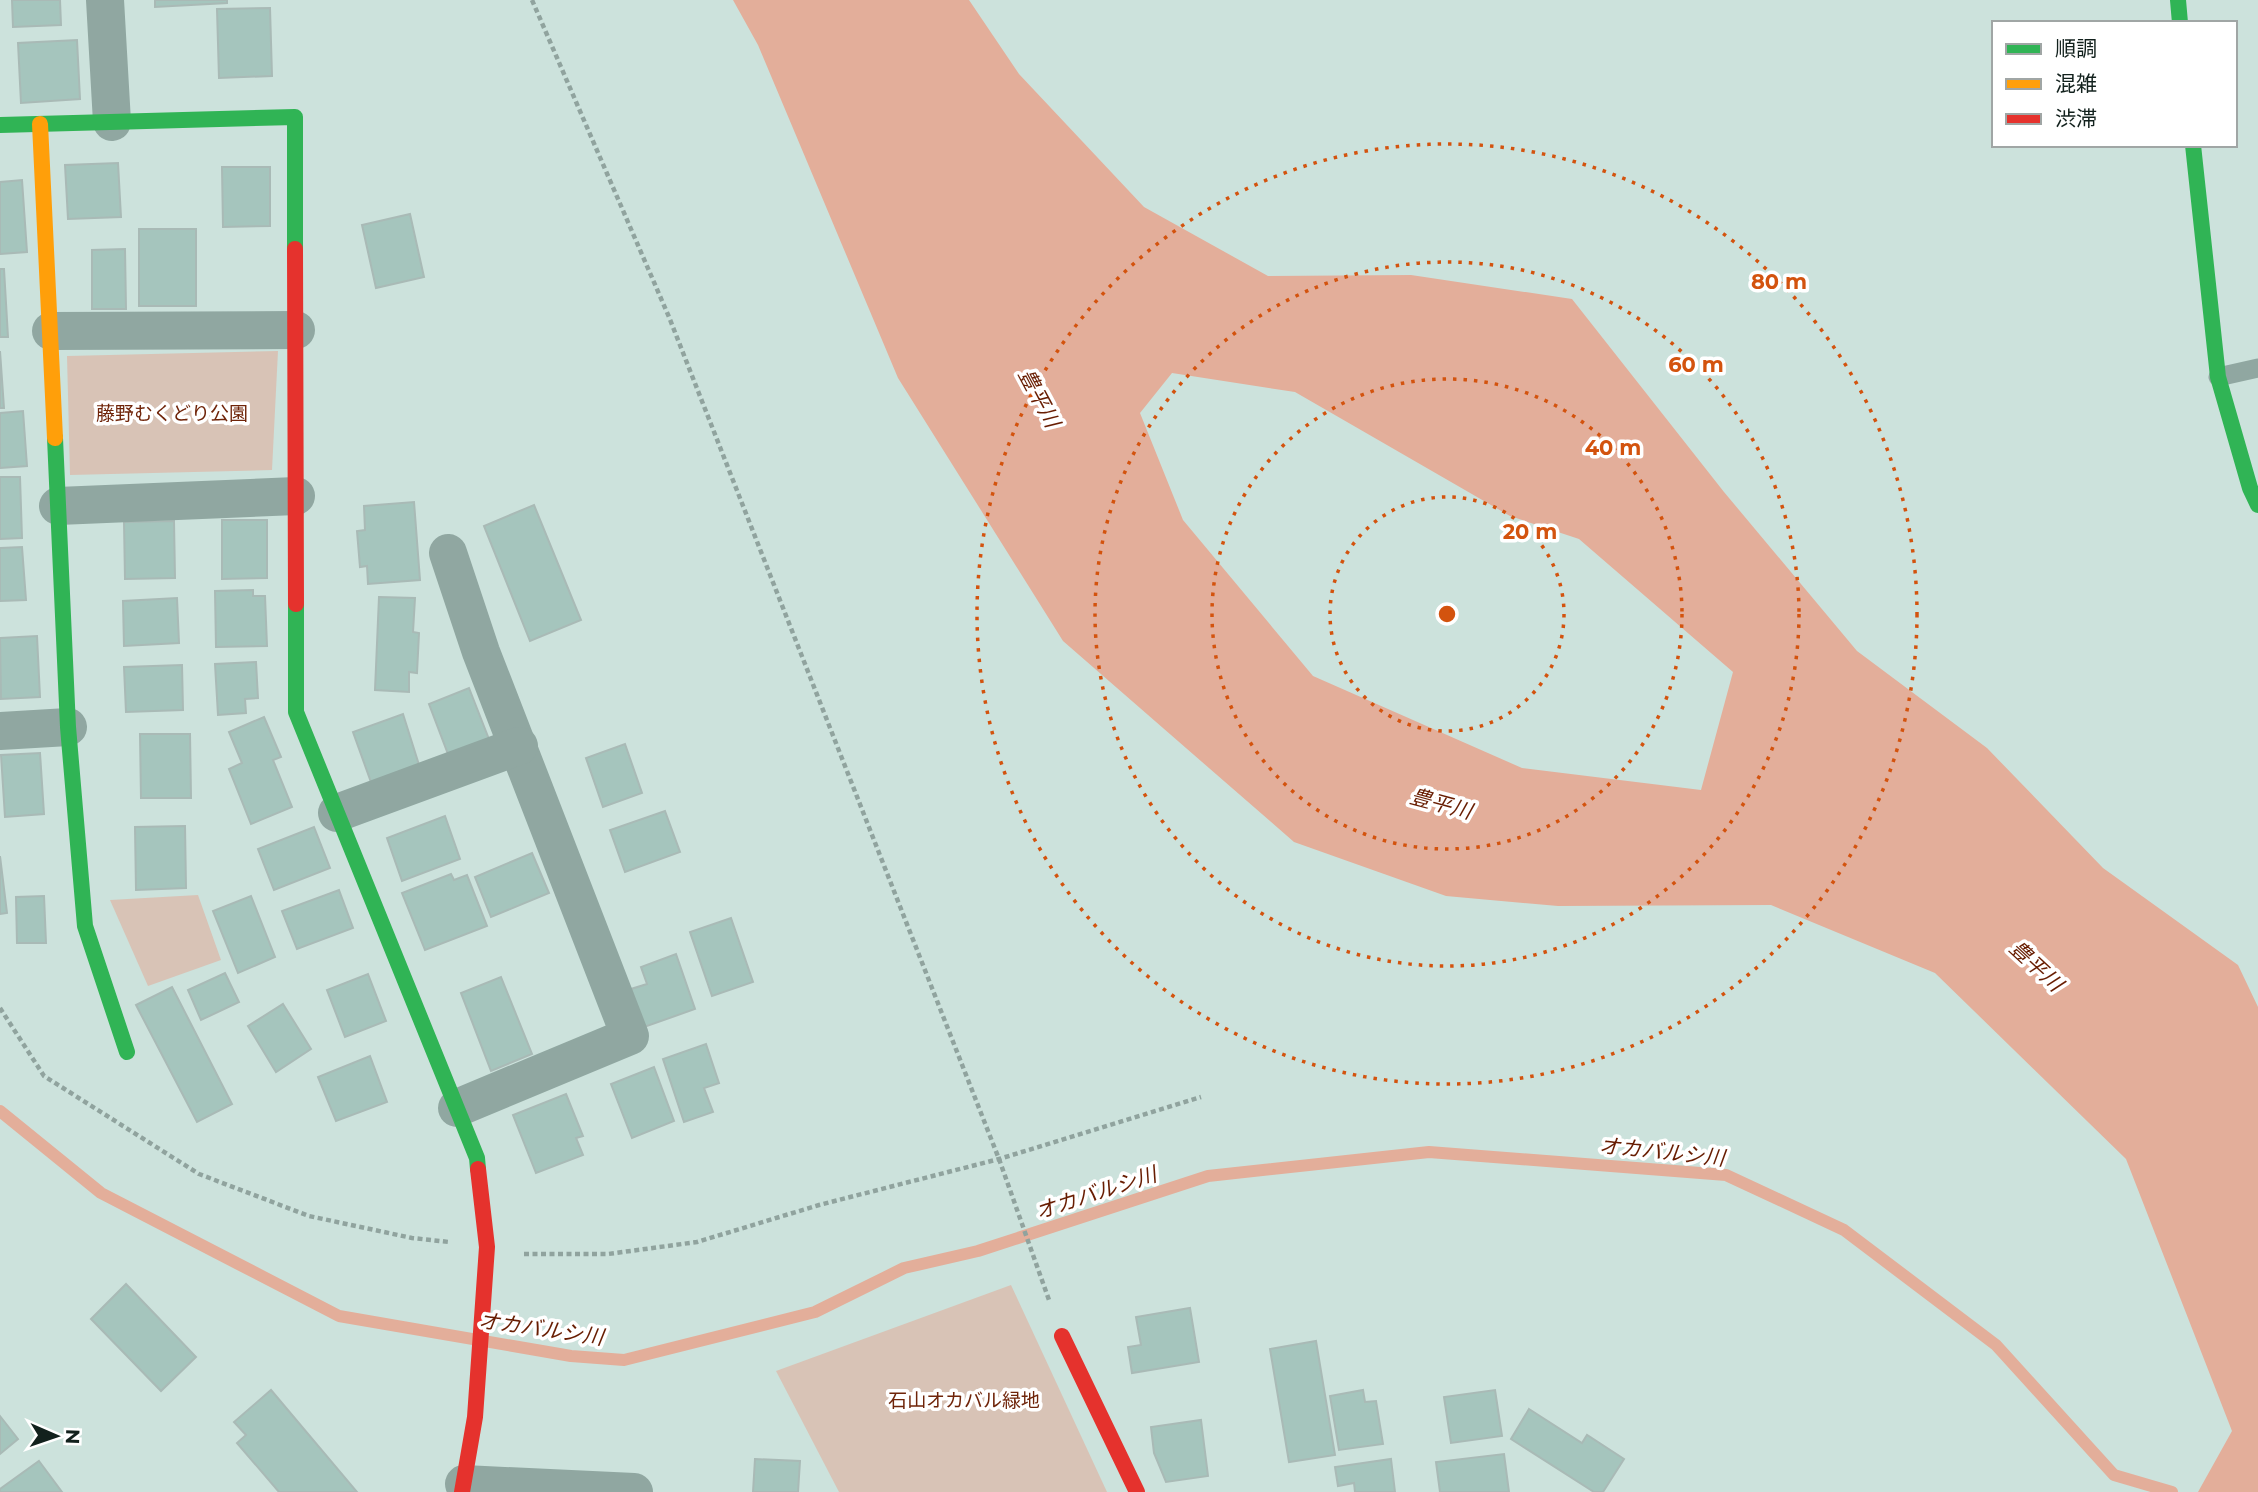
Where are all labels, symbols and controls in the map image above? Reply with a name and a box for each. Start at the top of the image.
legend [1992,21,2237,147]
text: 順調 [2055,36,2097,61]
text: 混雑 [2055,71,2097,96]
text: 渋滞 [2055,106,2097,131]
text: 80 m [1751,269,1807,294]
text: 60 m [1668,352,1724,377]
water label: 豊平川 [1014,364,1066,433]
park label: 藤野むくどり公園 [96,402,248,425]
text: 40 m [1585,435,1641,460]
text: 20 m [1503,519,1557,544]
centre of rings [1435,602,1459,626]
water label: 豊平川 [1407,783,1477,824]
water label: 豊平川 [2005,935,2069,998]
water label: オカバルシ川 [1598,1132,1728,1171]
water label: オカバルシ川 [1032,1161,1162,1224]
water label: オカバルシ川 [477,1307,607,1350]
park label: 石山オカバル緑地 [888,1389,1040,1412]
north arrow [21,1401,91,1471]
text: N [61,1428,84,1445]

